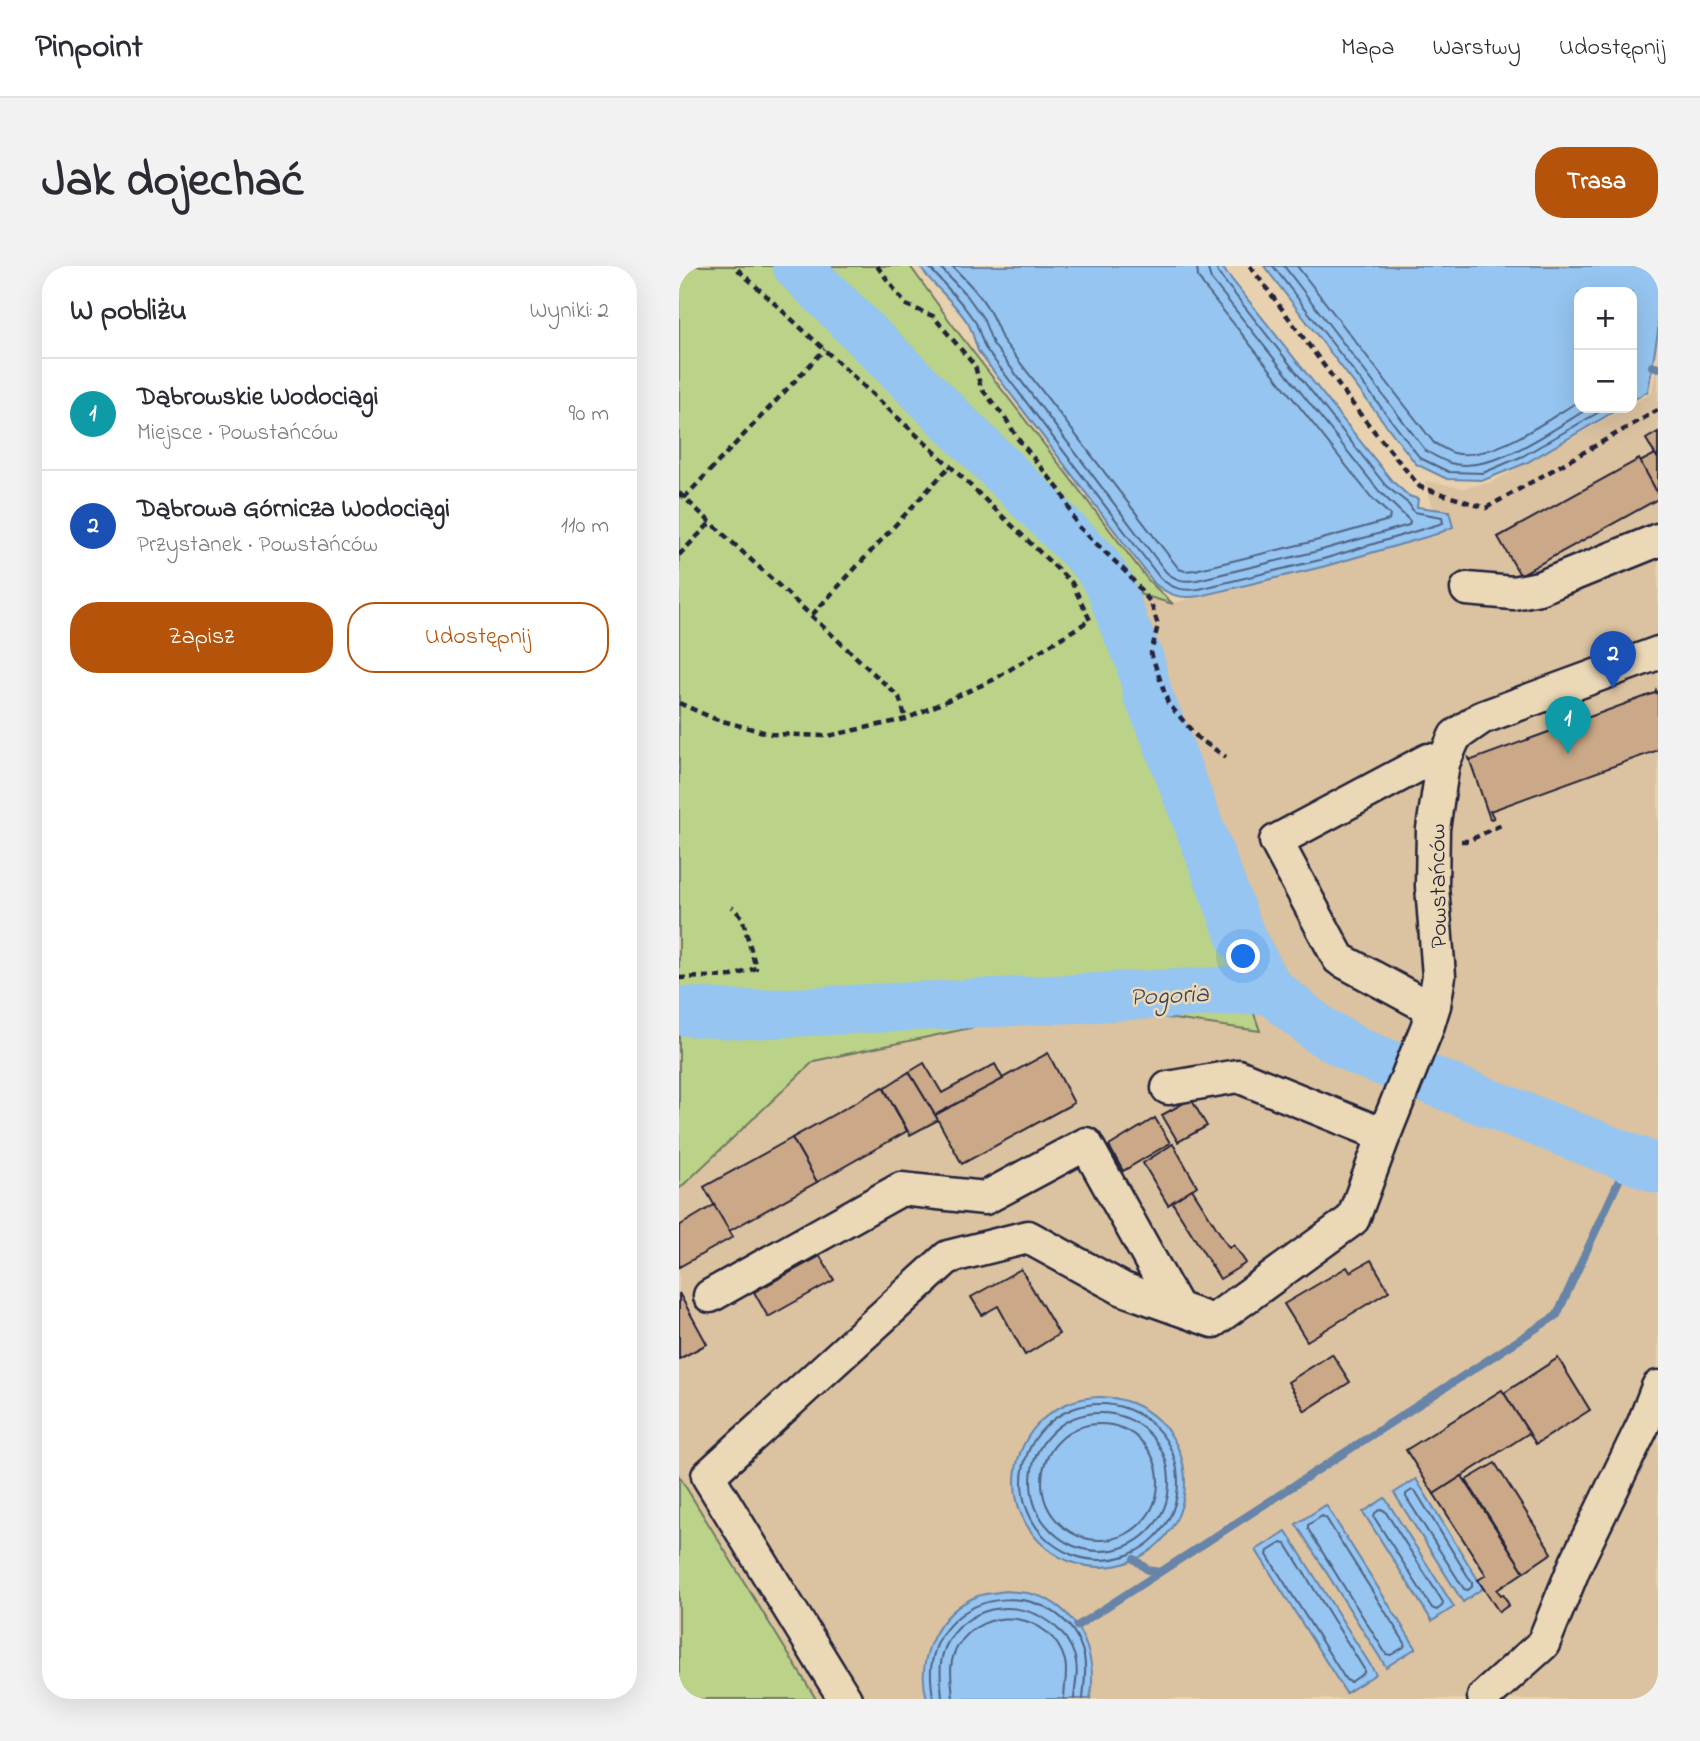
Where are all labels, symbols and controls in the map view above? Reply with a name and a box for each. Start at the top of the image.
text: Pinpoint [35,24,143,72]
text: Mapa [1341,31,1394,66]
text: Warstwy [1432,31,1521,66]
text: Udostępnij [1559,31,1665,66]
text: Jak dojechać [42,146,303,218]
button: Trasa [1535,147,1658,218]
map controls [1574,287,1637,413]
button: + [1574,287,1637,350]
text: W pobliżu [70,290,187,334]
text: Wyniki: 2 [530,295,609,328]
button: − [1574,350,1637,413]
text: Dąbrowskie Wodociągi [137,379,378,417]
text: 1 [89,398,97,431]
text: 90 m [569,398,609,431]
text: Miejsce · Powstańców [137,417,338,450]
text: Dąbrowa Górnicza Wodociągi [137,491,450,529]
text: 2 [87,510,99,543]
text: 110 m [561,510,609,543]
text: Przystanek · Powstańców [137,529,378,562]
button: Zapisz [70,602,333,673]
button: Udostępnij [347,602,609,673]
pin: 2 [1590,631,1636,689]
pin: 1 [1545,696,1591,754]
street label: Powstańców [1421,823,1458,949]
your location [1226,939,1260,973]
water label: Pogoria [1129,976,1211,1018]

